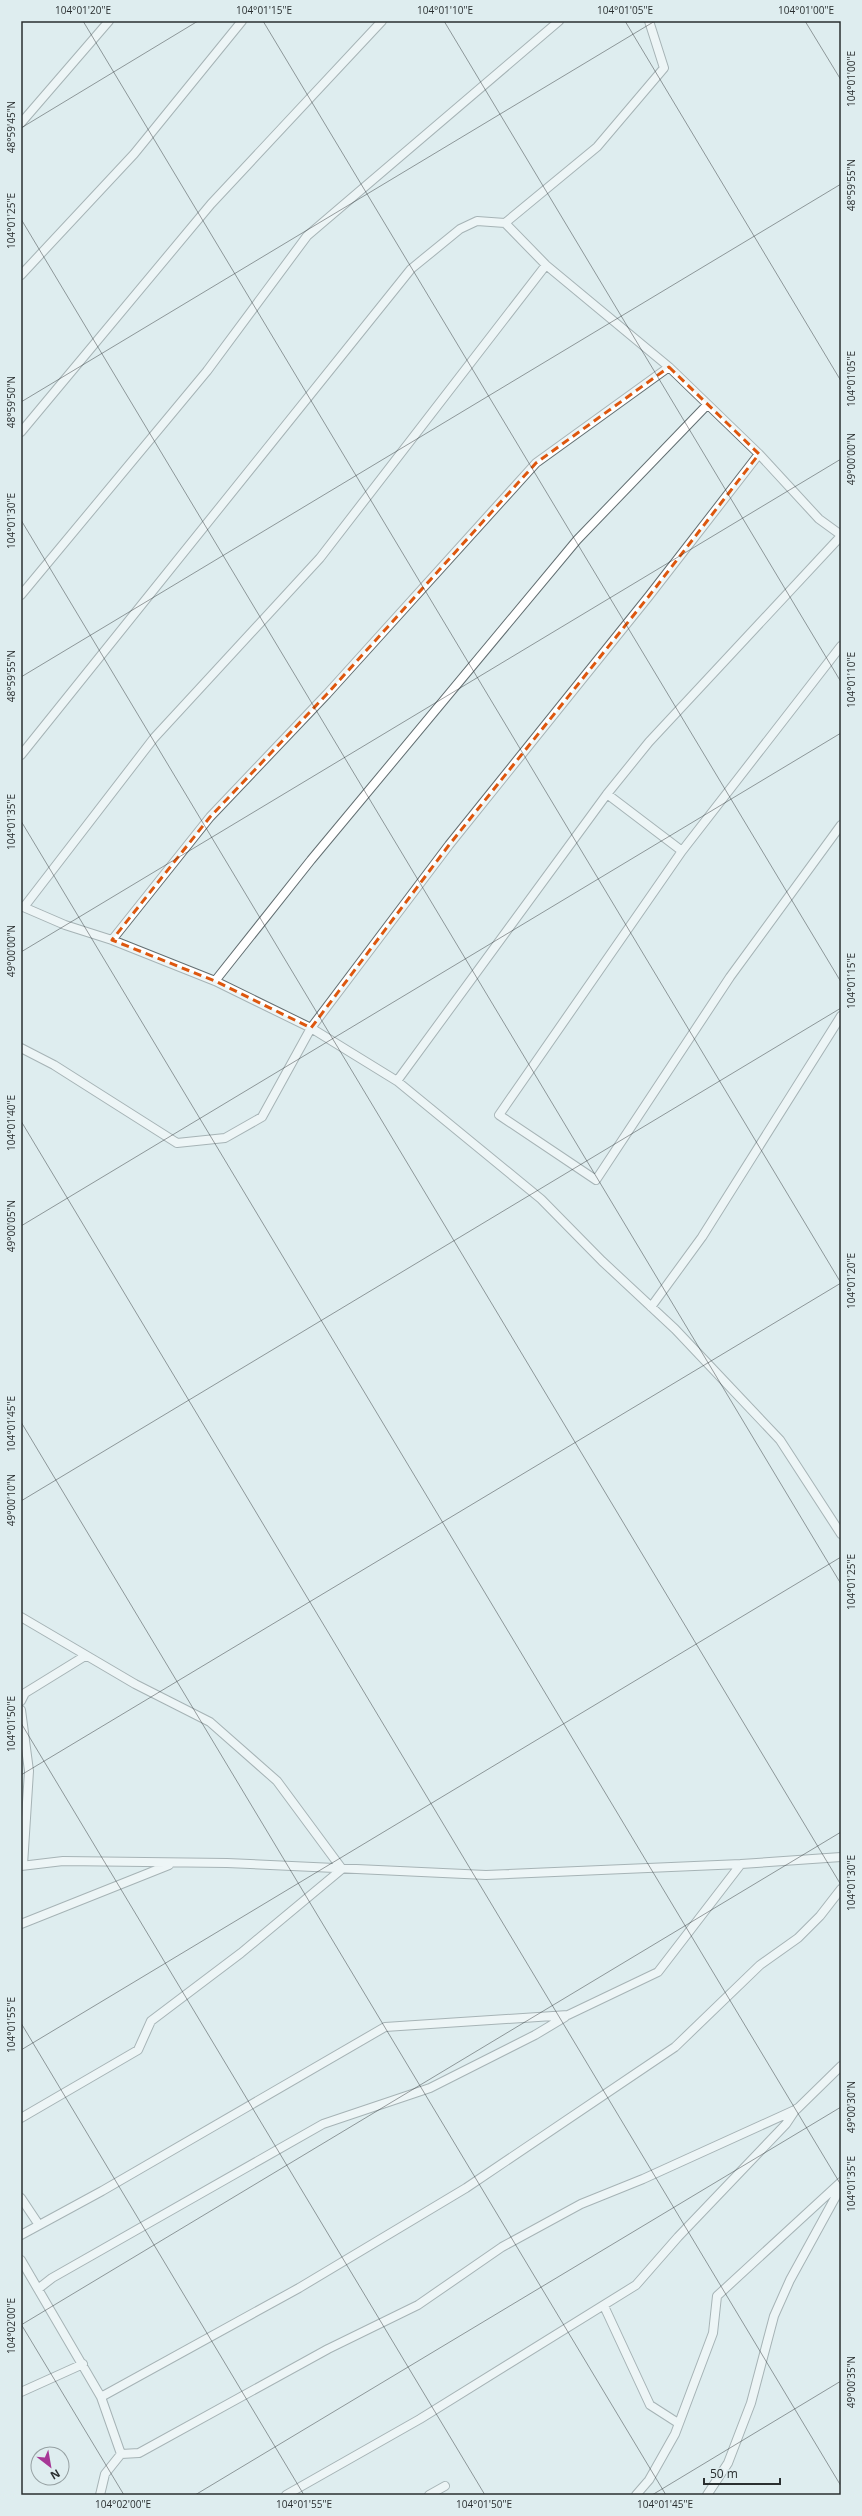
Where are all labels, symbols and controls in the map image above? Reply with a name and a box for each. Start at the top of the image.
text: 104°01'20"E [55,3,111,17]
text: 104°01'15"E [236,3,292,17]
text: 104°01'10"E [417,3,473,17]
text: 104°01'05"E [597,3,653,17]
text: 104°01'00"E [778,3,834,17]
text: 104°01'00"E [844,51,858,107]
text: 48°59'45"N [4,101,18,153]
text: 48°59'55"N [844,159,858,211]
text: 104°01'25"E [4,193,18,249]
text: 104°01'05"E [844,351,858,407]
text: 48°59'50"N [4,376,18,428]
text: 49°00'00"N [844,433,858,485]
text: 104°01'30"E [4,493,18,549]
text: 48°59'55"N [4,650,18,702]
text: 104°01'10"E [844,652,858,708]
text: 104°01'35"E [4,794,18,850]
text: 49°00'00"N [4,925,18,977]
text: 104°01'15"E [844,953,858,1009]
text: 104°01'40"E [4,1095,18,1151]
text: 49°00'05"N [4,1200,18,1252]
text: 104°01'20"E [844,1253,858,1309]
text: 104°01'45"E [4,1396,18,1452]
text: 49°00'10"N [4,1474,18,1526]
text: 104°01'25"E [844,1554,858,1610]
text: 104°01'50"E [4,1696,18,1752]
text: 104°01'30"E [844,1855,858,1911]
text: 104°01'55"E [4,1997,18,2053]
text: 49°00'30"N [844,2081,858,2133]
text: 104°01'35"E [844,2156,858,2212]
text: 104°02'00"E [4,2298,18,2354]
text: 49°00'35"N [844,2356,858,2408]
north arrow [30,2446,70,2486]
scale bar [704,2460,780,2486]
text: 50 m [710,2465,738,2482]
text: N [48,2466,63,2484]
text: 104°02'00"E [95,2497,151,2511]
text: 104°01'55"E [276,2497,332,2511]
text: 104°01'50"E [456,2497,512,2511]
text: 104°01'45"E [637,2497,693,2511]

